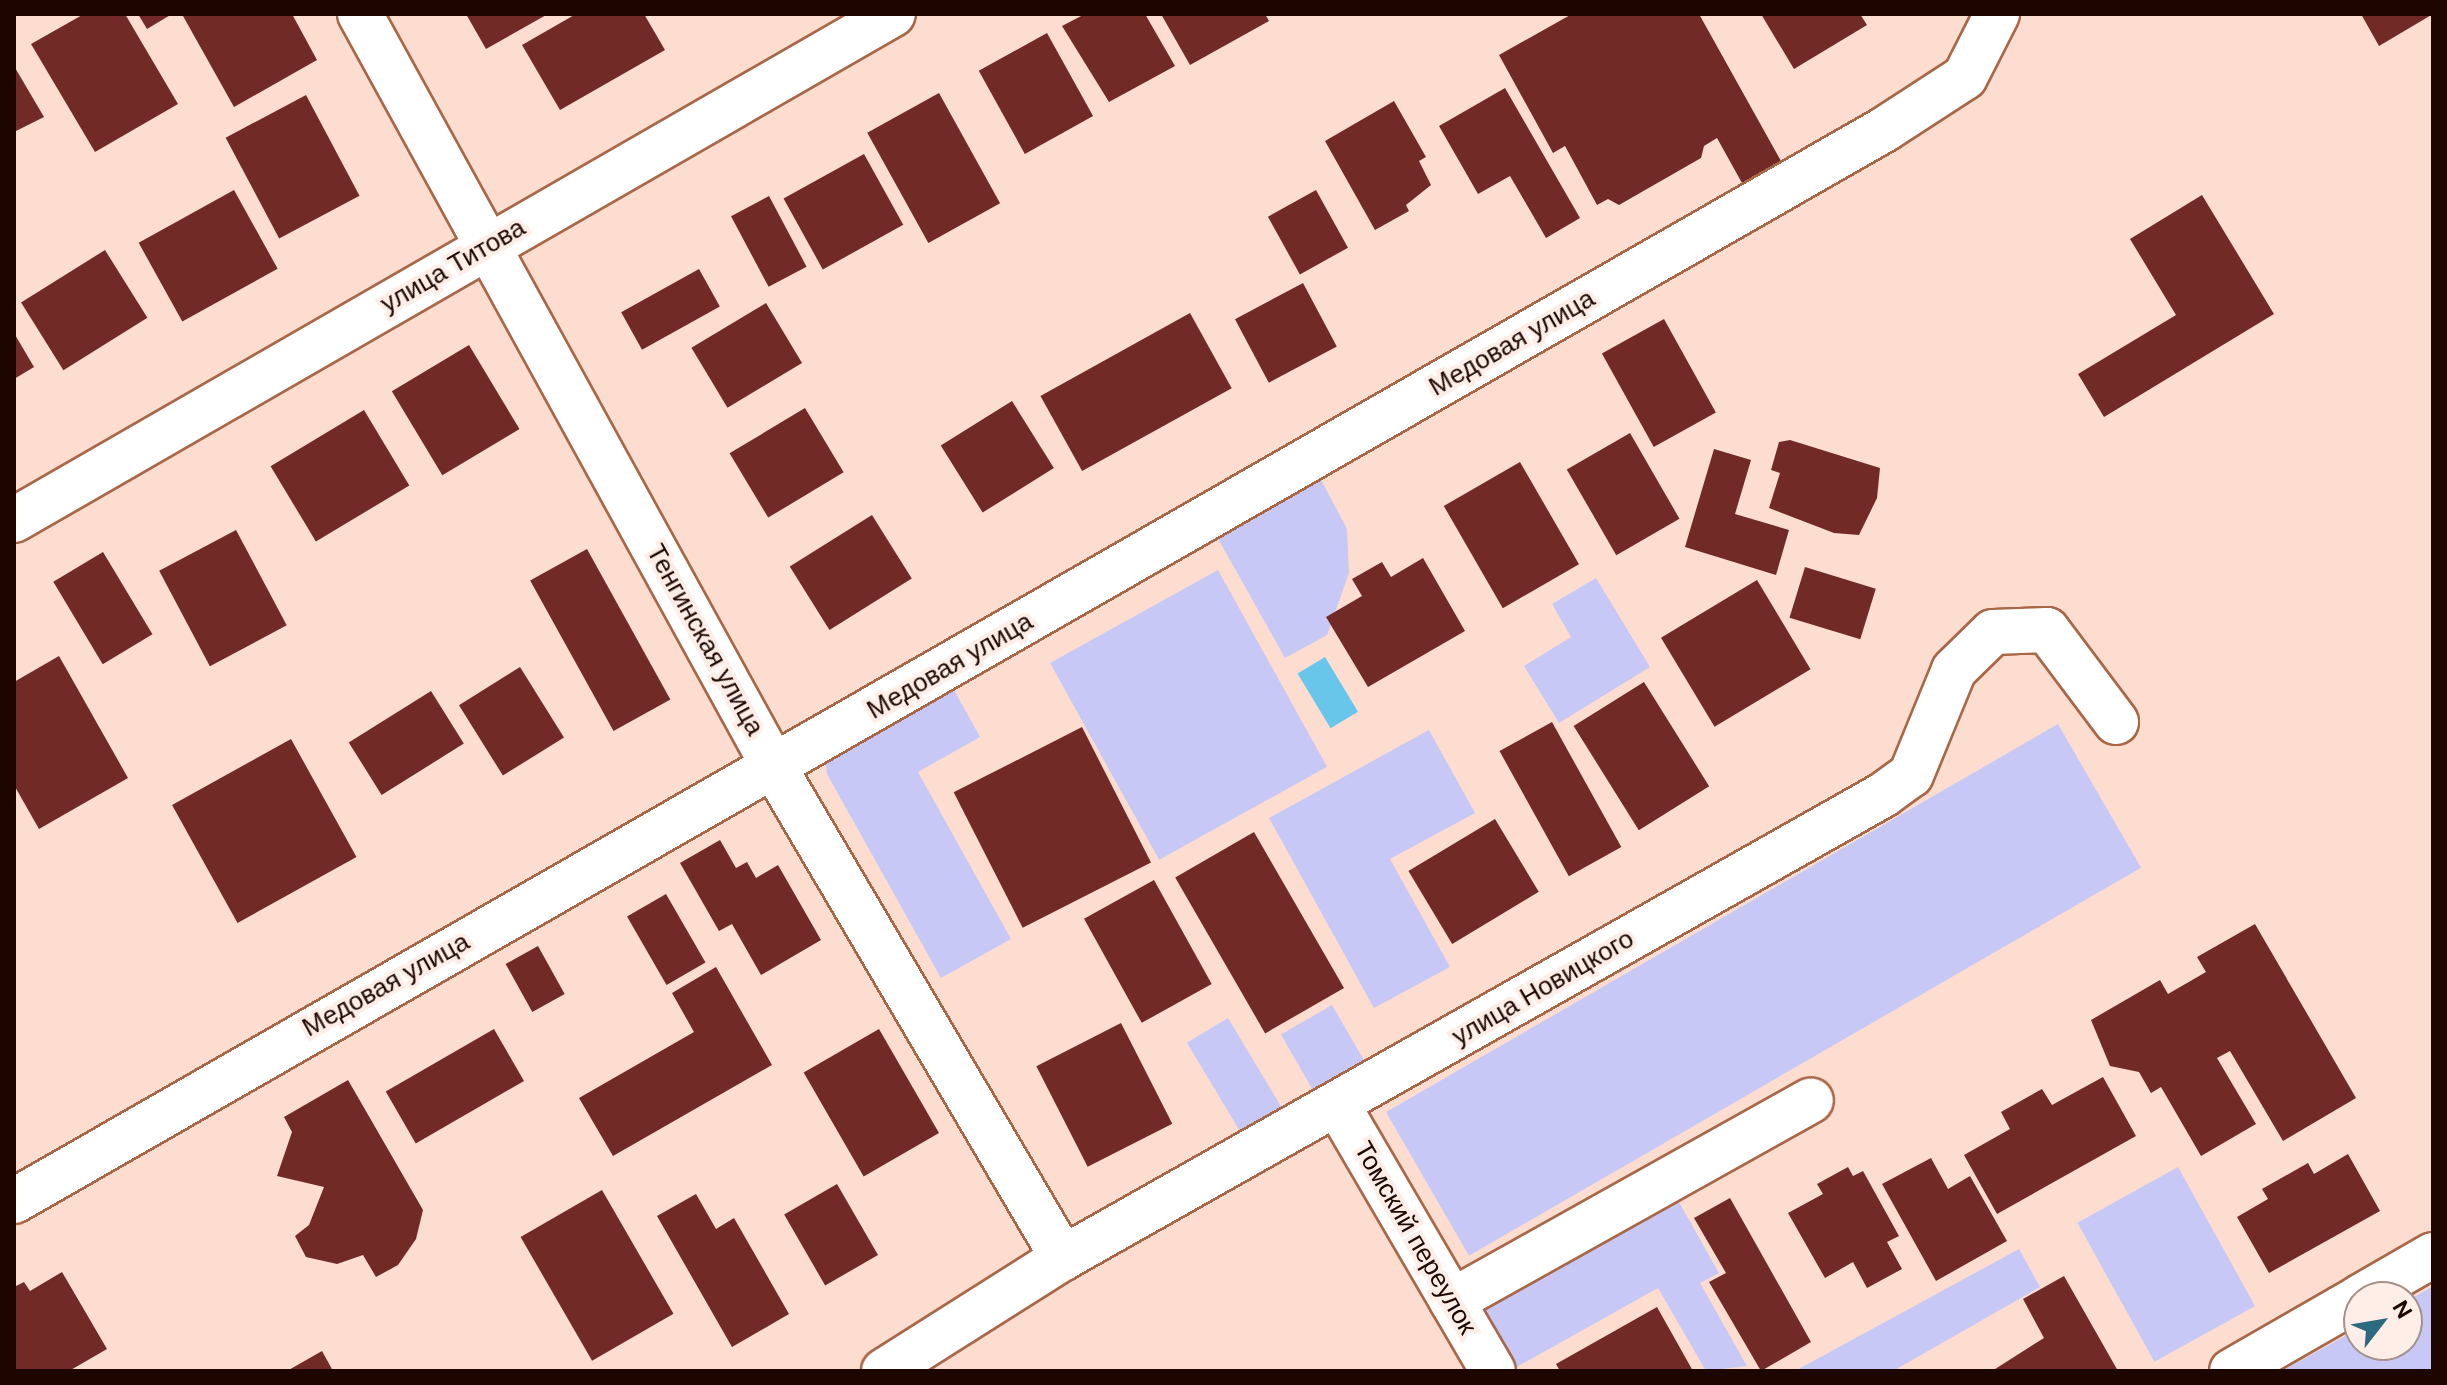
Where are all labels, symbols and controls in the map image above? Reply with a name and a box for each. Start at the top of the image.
street label: улица Титова [375,212,531,320]
street label: Медовая улица [1424,283,1600,403]
street label: Тенгинская улица [640,539,770,741]
street label: Медовая улица [862,606,1038,726]
street label: улица Новицкого [1447,923,1639,1053]
street label: Медовая улица [297,926,475,1044]
street label: Томский переулок [1347,1136,1483,1340]
north arrow [2343,1281,2423,1361]
text: N [2386,1295,2419,1324]

